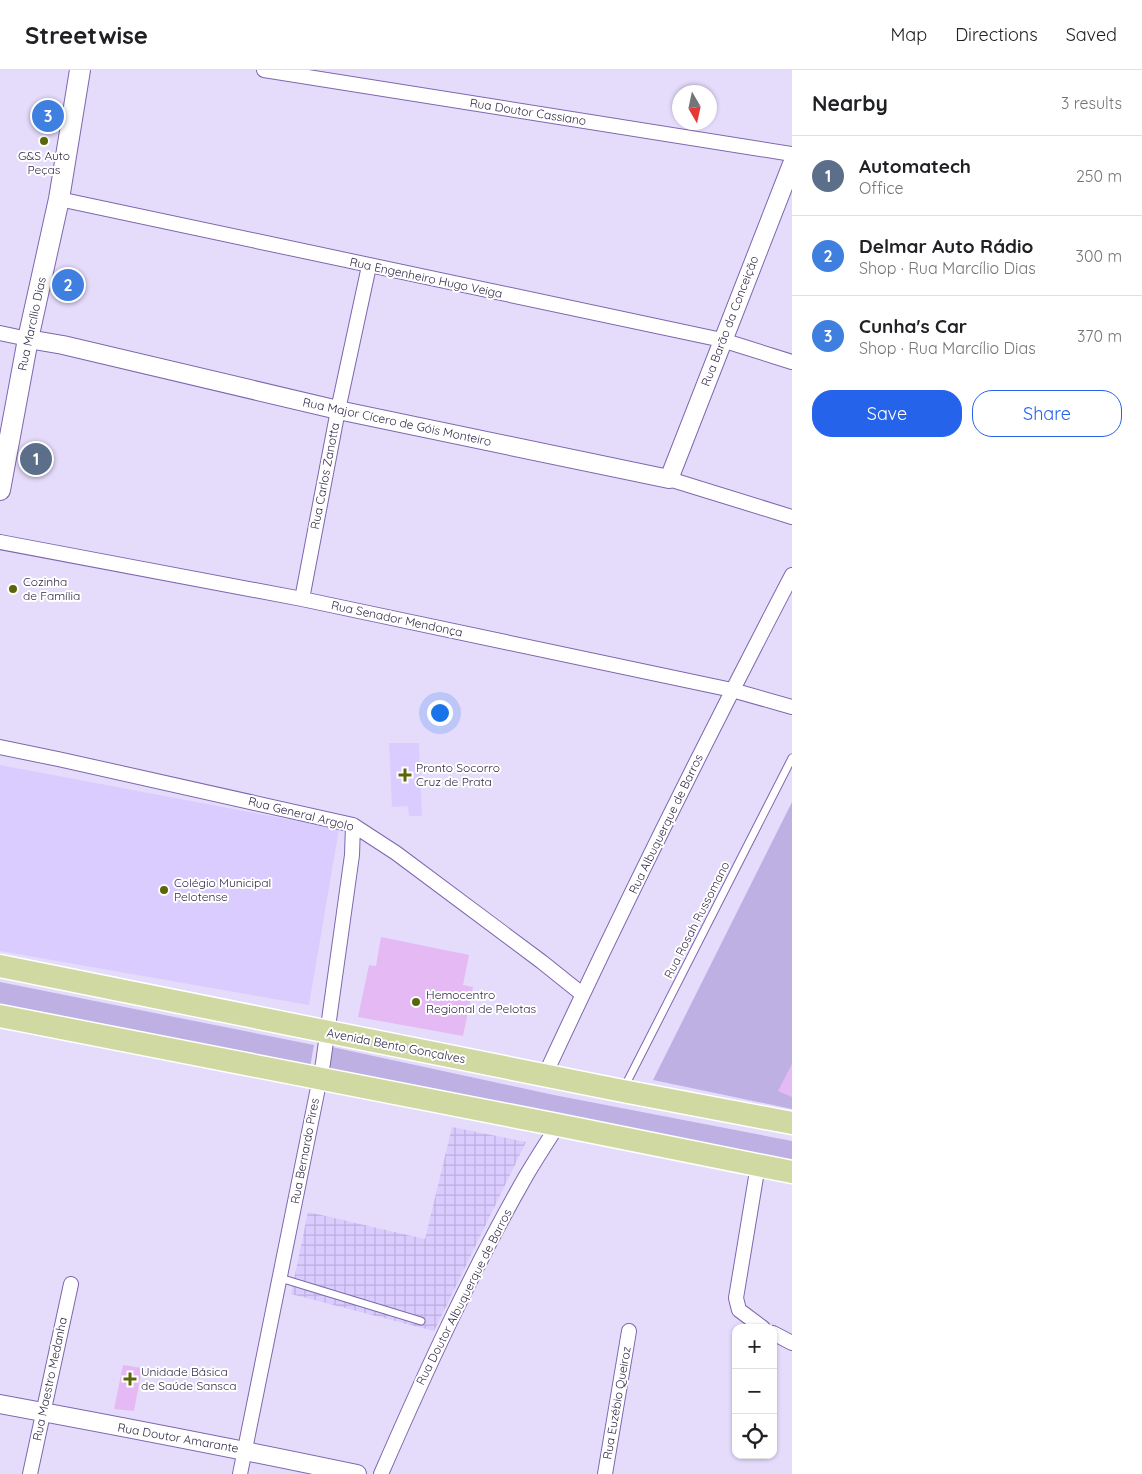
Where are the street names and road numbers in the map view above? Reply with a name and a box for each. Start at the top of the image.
street label: Rua Doutor Cassiano [469,95,587,128]
street label: Rua Barão da Conceição [698,253,761,388]
street label: Rua Engenheiro Hugo Veiga [348,254,504,301]
street label: Rua Marcílio Dias [14,275,49,372]
street label: Rua Major Cícero de Góis Monteiro [301,394,493,449]
street label: Rua Carlos Zanotta [307,421,342,531]
street label: Rua Senador Mendonça [330,597,464,640]
street label: Rua Albuquerque de Barros [625,751,706,896]
street label: Rua General Argolo [247,793,356,834]
street label: Rua Rosah Russomano [661,859,733,981]
street label: Avenida Bento Gonçalves [325,1025,467,1066]
street label: Rua Bernardo Pires [287,1096,322,1205]
street label: Rua Doutor Albuquerque de Barros [412,1206,515,1387]
street label: Rua Maestro Medanha [29,1316,70,1442]
street label: Rua Euzébio Queiroz [599,1345,634,1461]
street label: Rua Doutor Amarante [116,1419,240,1456]

